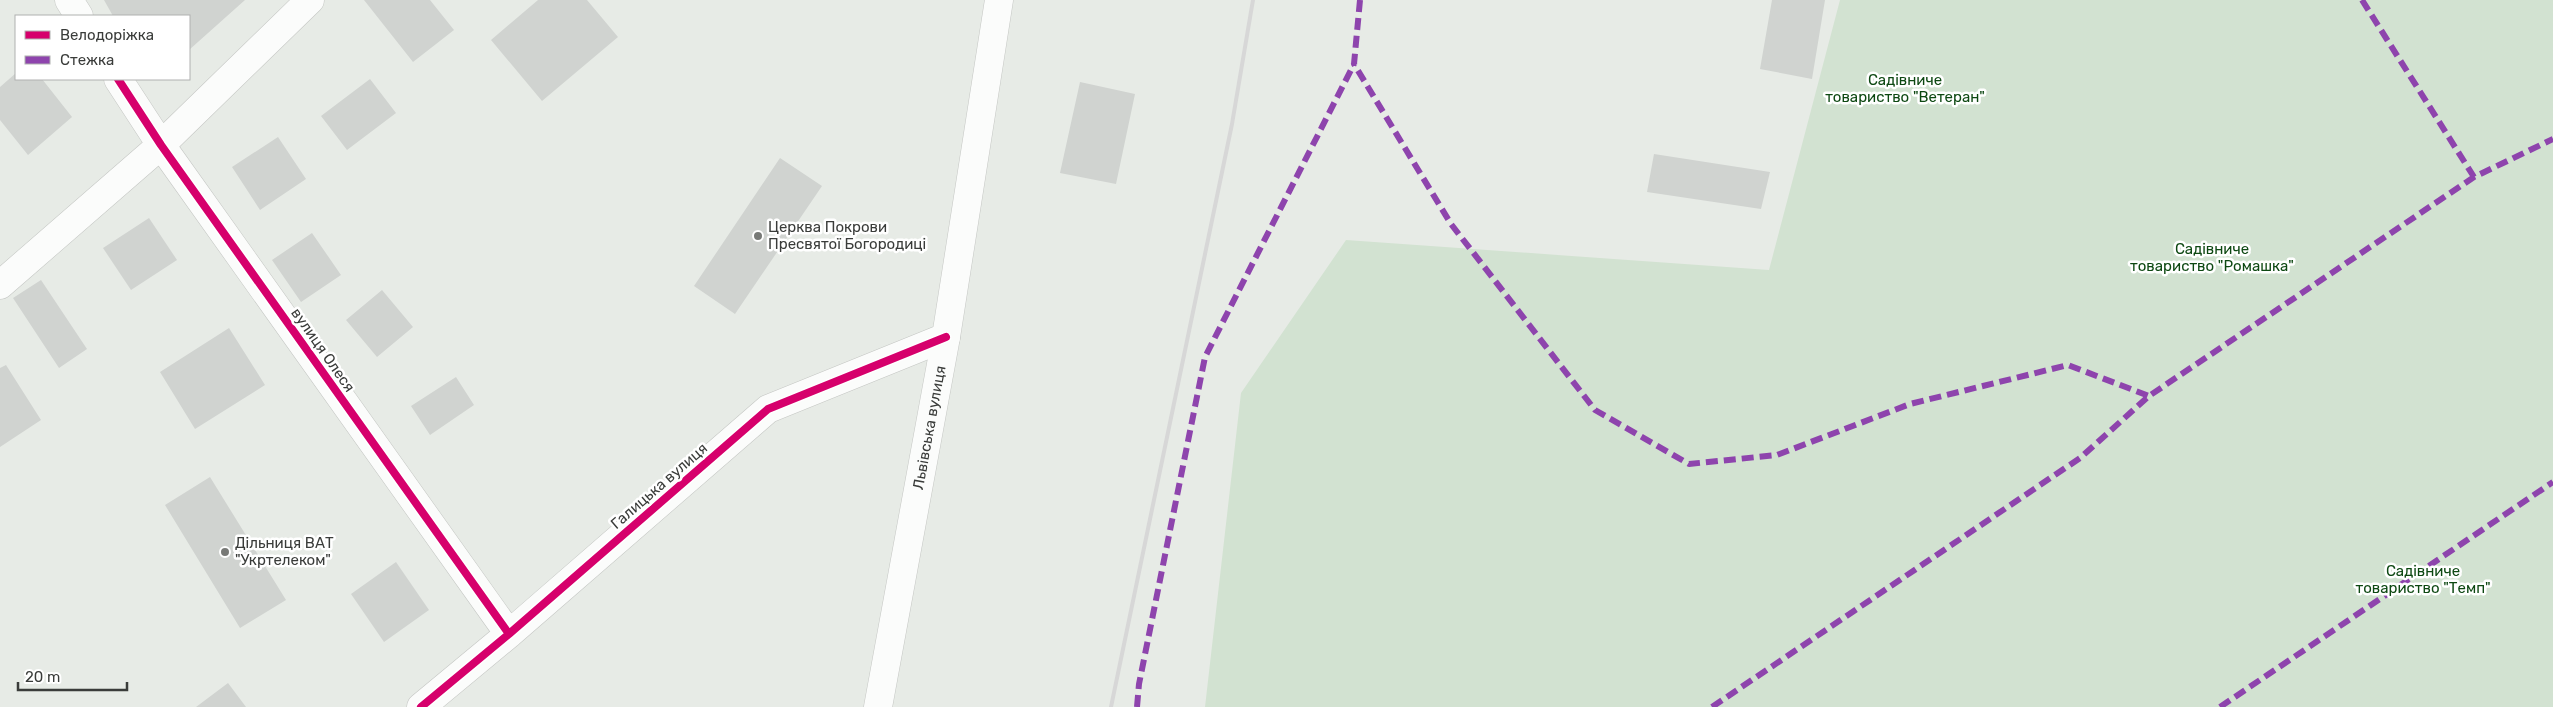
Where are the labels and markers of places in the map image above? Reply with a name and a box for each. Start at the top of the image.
place label: Церква Покрови Пресвятої Богородиці [768,218,926,253]
marker: Церква Покрови Пресвятої Богородиці [752,230,764,242]
place label: Дільниця ВАТ "Укртелеком" [235,534,334,569]
marker: Дільниця ВАТ "Укртелеком" [219,546,231,558]

